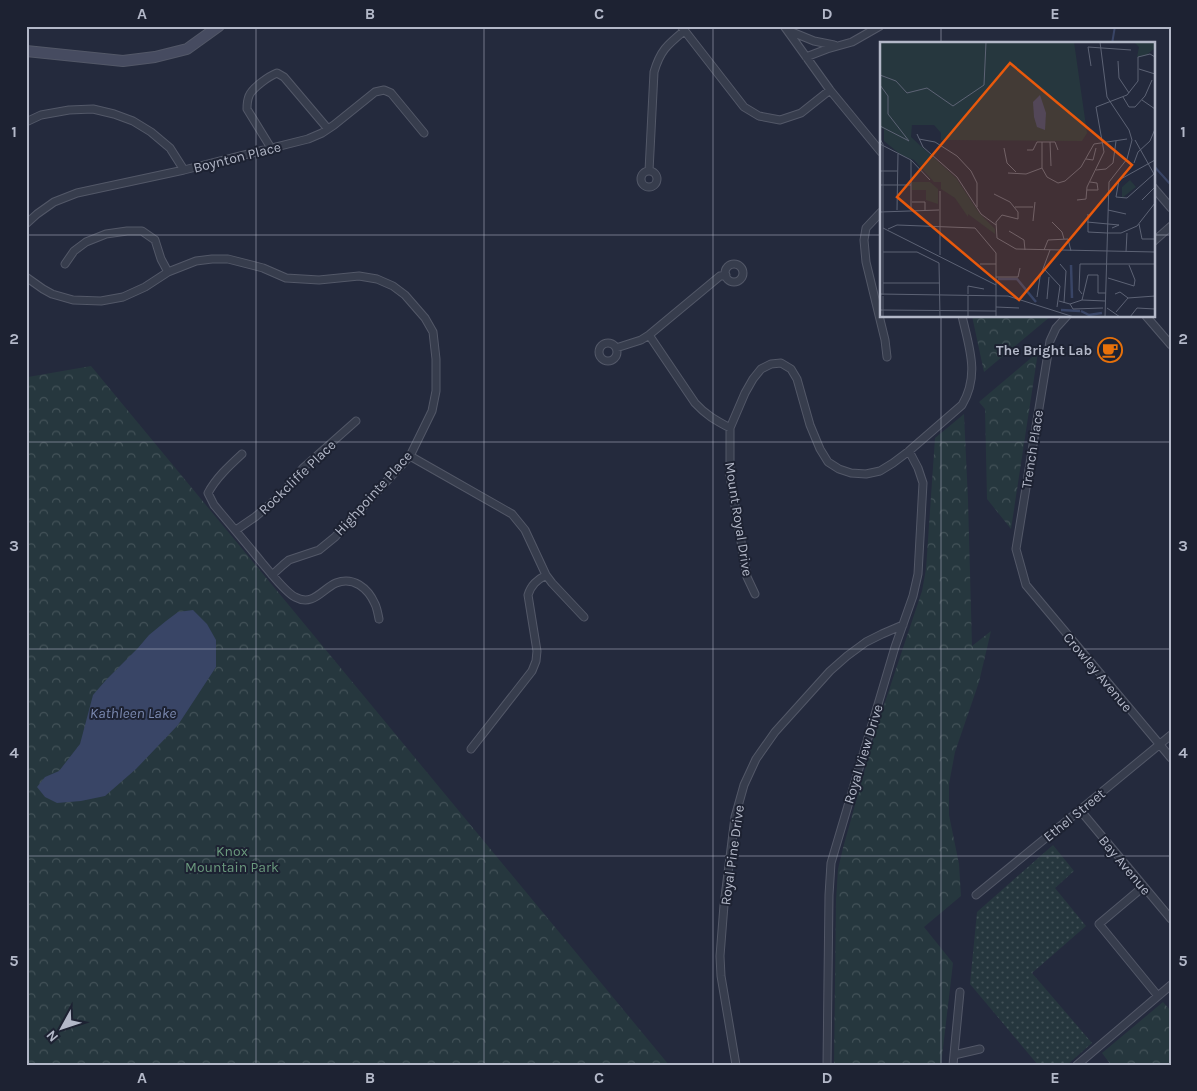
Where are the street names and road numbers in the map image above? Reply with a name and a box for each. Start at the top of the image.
street label: Boynton Place [191,138,283,177]
street label: Trench Place [1018,408,1047,490]
street label: Rockcliffe Place [255,436,339,518]
street label: Highpointe Place [331,448,416,539]
street label: Mount Royal Drive [721,461,756,577]
street label: Crowley Avenue [1059,629,1136,716]
street label: Royal View Drive [840,702,887,806]
street label: Ethel Street [1040,785,1109,845]
street label: Royal Pine Drive [717,804,748,906]
street label: Bay Avenue [1095,832,1154,898]

